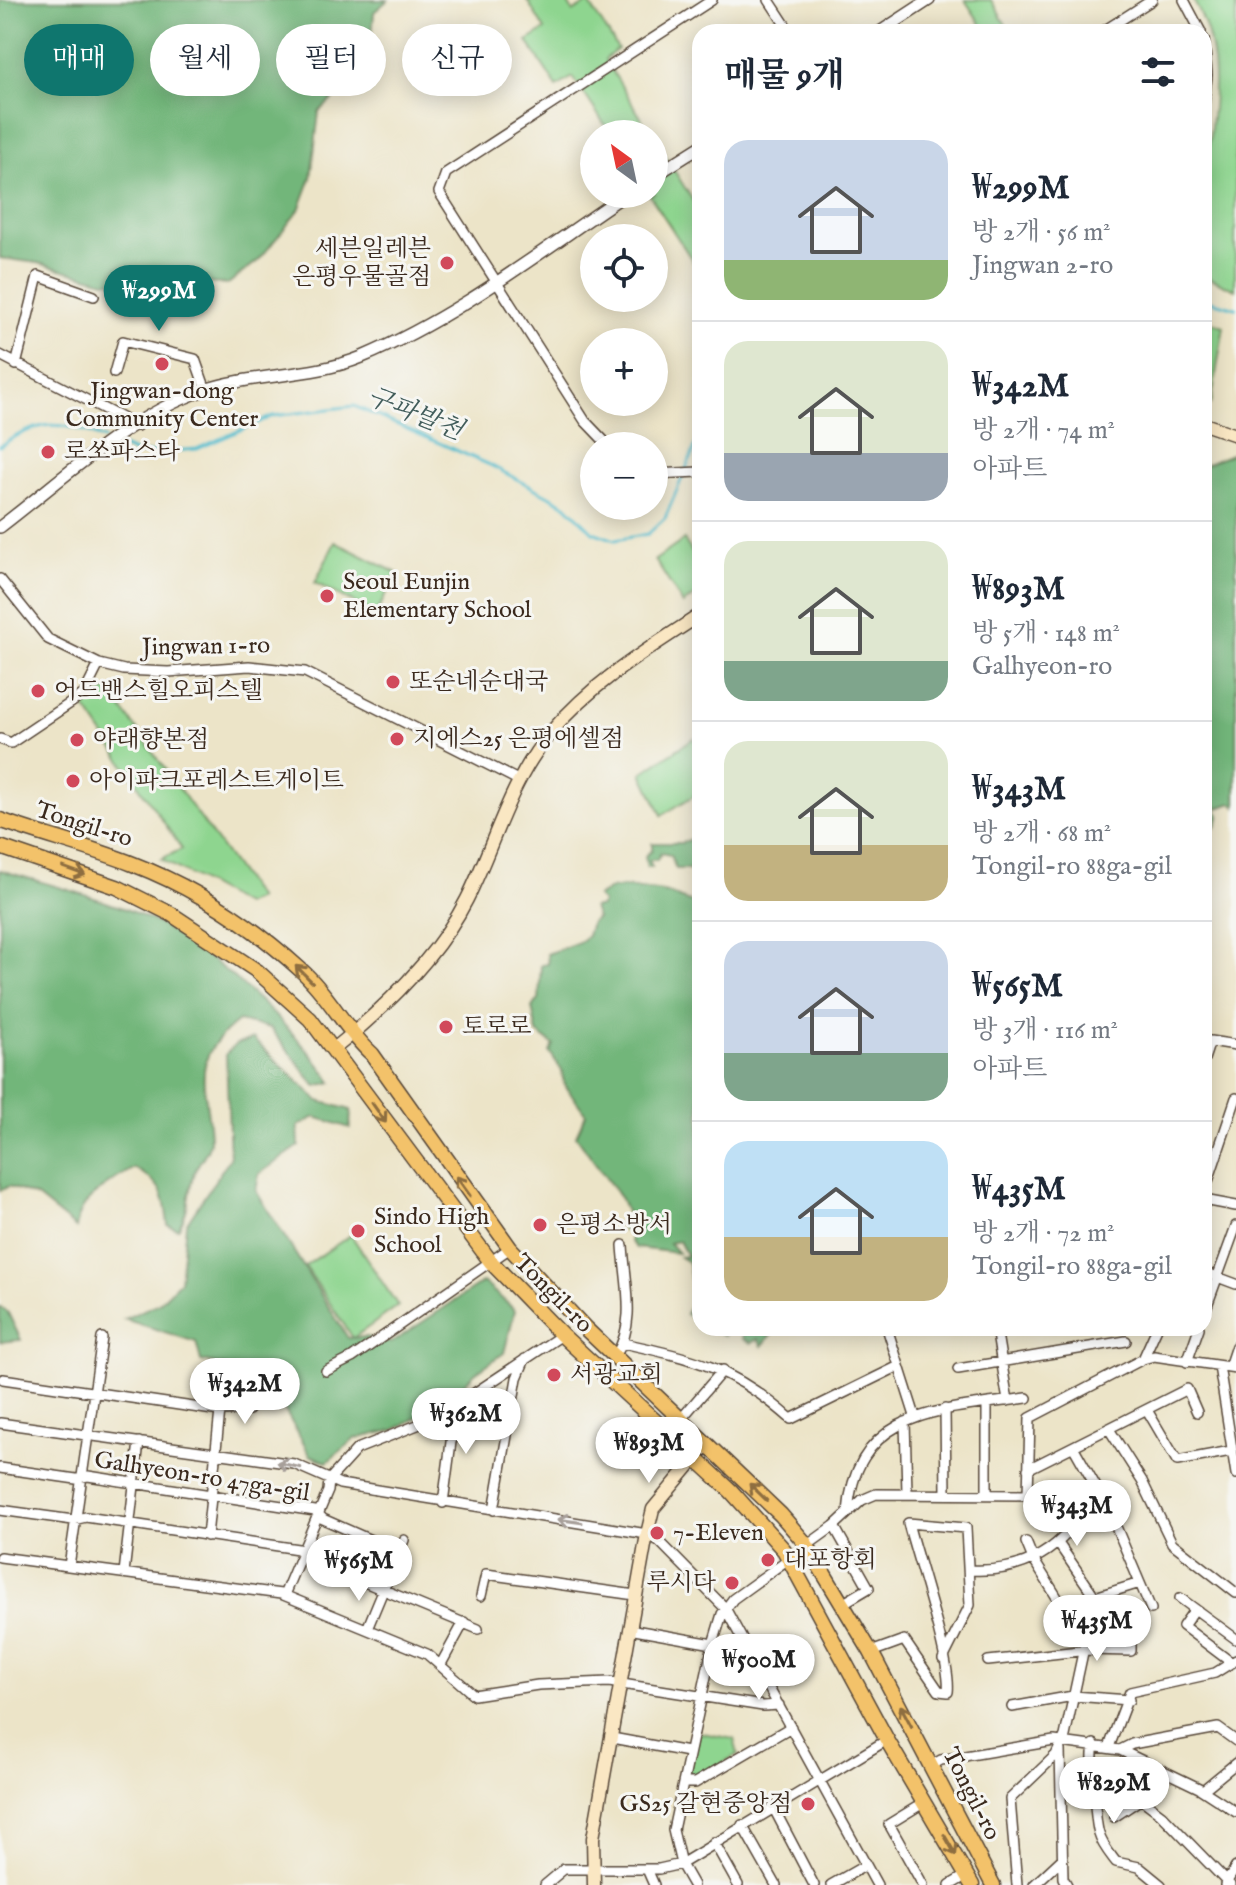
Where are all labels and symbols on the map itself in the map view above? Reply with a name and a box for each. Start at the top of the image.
north arrow [580,120,668,208]
place label: 세븐일레븐 은평우물골점 [292,234,431,293]
marker: 세븐일레븐 은평우물골점 [438,254,456,272]
pin: ₩299M [103,265,215,333]
marker: Jingwan-dong Community Center [153,355,171,373]
place label: Jingwan-dong Community Center [66,376,259,435]
water label: 구파발천 [362,380,469,449]
place label: 로쏘파스타 [64,437,181,468]
marker: 로쏘파스타 [39,443,57,461]
place label: Seoul Eunjin Elementary School [343,567,532,626]
marker: Seoul Eunjin Elementary School [318,587,336,605]
street label: Jingwan 1-ro [139,630,270,664]
place label: 또순네순대국 [409,667,548,698]
marker: 또순네순대국 [384,673,402,691]
place label: 어드밴스힐오피스텔 [54,676,263,707]
marker: 어드밴스힐오피스텔 [29,682,47,700]
place label: 지에스25 은평에셀점 [413,724,624,755]
place label: 야래향본점 [93,725,209,756]
marker: 지에스25 은평에셀점 [388,730,406,748]
marker: 야래향본점 [68,731,86,749]
place label: 아이파크포레스트게이트 [89,766,344,797]
marker: 아이파크포레스트게이트 [64,772,82,790]
street label: Tongil-ro [32,795,136,855]
one-way arrow [61,865,86,879]
one-way arrow [295,964,314,984]
place label: 토로로 [462,1012,532,1043]
marker: 토로로 [437,1018,455,1036]
one-way arrow [371,1102,387,1124]
one-way arrow [455,1175,471,1197]
place label: Sindo High School [374,1202,490,1261]
place label: 은평소방서 [556,1210,672,1241]
marker: 은평소방서 [531,1216,549,1234]
marker: Sindo High School [349,1222,367,1240]
street label: Tongil-ro [507,1248,599,1340]
pin: ₩342M [189,1358,301,1426]
place label: 서광교회 [570,1360,663,1391]
marker: 서광교회 [545,1366,563,1384]
pin: ₩362M [410,1388,522,1456]
pin: ₩893M [593,1417,705,1485]
street label: Galhyeon-ro 47ga-gil [92,1445,312,1509]
one-way arrow [276,1457,302,1472]
pin: ₩343M [1021,1480,1133,1548]
one-way arrow [748,1483,768,1502]
one-way arrow [557,1514,584,1529]
place label: 7-Eleven [673,1518,764,1549]
marker: 7-Eleven [648,1524,666,1542]
pin: ₩565M [303,1535,415,1603]
place label: 대포항회 [784,1545,877,1576]
marker: 대포항회 [759,1551,777,1569]
place label: 루시다 [646,1568,717,1599]
marker: 루시다 [723,1574,741,1592]
pin: ₩435M [1041,1595,1153,1663]
pin: ₩500M [703,1634,815,1702]
one-way arrow [898,1705,913,1729]
street label: Tongil-ro [935,1742,1008,1846]
pin: ₩829M [1058,1757,1170,1825]
place label: GS25 갈현중앙점 [620,1789,792,1820]
marker: GS25 갈현중앙점 [799,1795,817,1813]
one-way arrow [942,1833,958,1856]

